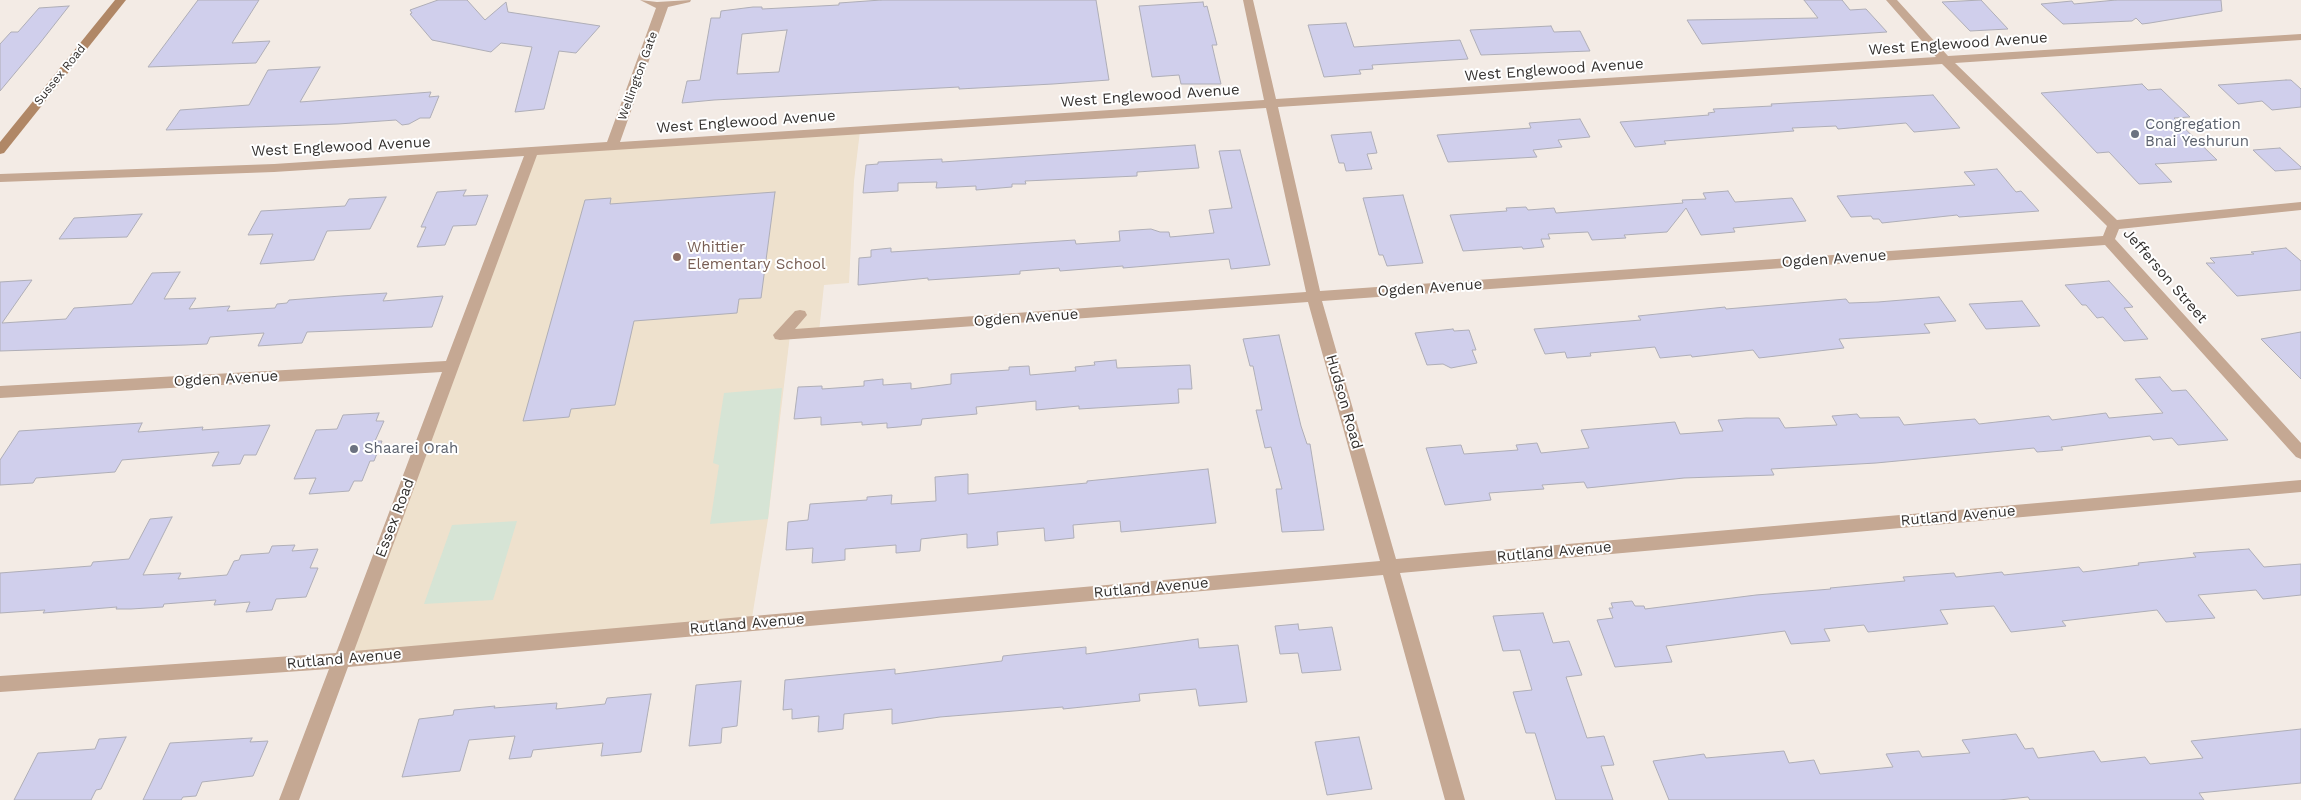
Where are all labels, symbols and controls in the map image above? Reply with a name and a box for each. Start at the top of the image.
street label: West Englewood Avenue [1868,29,2048,59]
street label: Wellington Gate [615,30,661,122]
street label: Sussex Road [31,42,89,108]
street label: West Englewood Avenue [1464,55,1644,85]
street label: West Englewood Avenue [1060,81,1240,111]
street label: West Englewood Avenue [656,107,836,137]
place label: Congregation Bnai Yeshurun [2145,116,2249,151]
marker: Congregation Bnai Yeshurun [2129,128,2141,140]
street label: West Englewood Avenue [251,133,431,161]
street label: Jefferson Street [2119,225,2211,327]
place label: Whittier Elementary School [687,239,826,274]
street label: Ogden Avenue [1781,246,1887,272]
marker: Whittier Elementary School [671,251,683,263]
street label: Ogden Avenue [1377,275,1483,301]
street label: Ogden Avenue [973,305,1079,331]
street label: Hudson Road [1322,353,1366,451]
street label: Ogden Avenue [173,367,279,391]
place label: Shaarei Orah [364,440,458,458]
marker: Shaarei Orah [348,443,360,455]
street label: Essex Road [372,476,418,560]
street label: Rutland Avenue [1900,502,2016,530]
street label: Rutland Avenue [1496,538,1612,566]
street label: Rutland Avenue [1093,574,1209,602]
street label: Rutland Avenue [689,610,805,638]
street label: Rutland Avenue [286,645,402,673]

